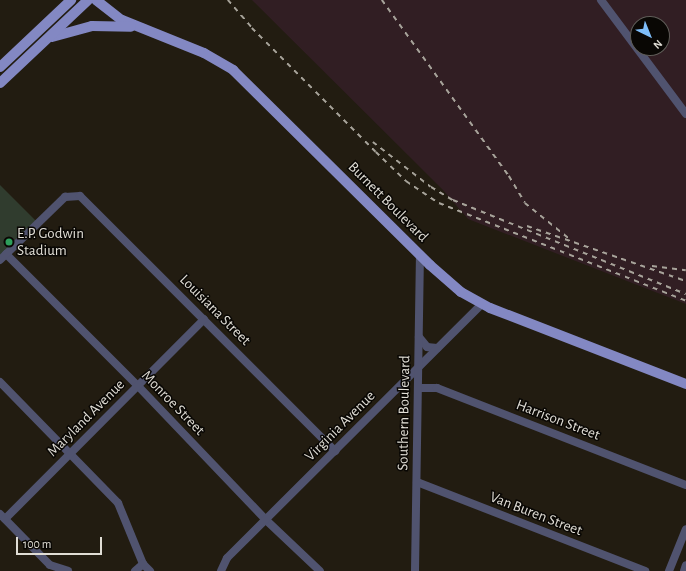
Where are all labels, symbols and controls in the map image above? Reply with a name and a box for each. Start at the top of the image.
north arrow [630,16,670,56]
text: N [651,38,664,51]
street label: Burnett Boulevard [344,158,432,246]
place label: E.P. Godwin Stadium [17,224,84,259]
marker: E.P. Godwin Stadium [4,237,14,247]
street label: Louisiana Street [176,271,254,349]
street label: Southern Boulevard [394,355,414,471]
street label: Monroe Street [138,367,208,439]
street label: Maryland Avenue [44,376,128,460]
street label: Virginia Avenue [301,387,379,465]
street label: Harrison Street [514,396,602,444]
street label: Van Buren Street [487,488,585,540]
scale bar [18,529,104,555]
text: 100 m [23,538,51,550]

